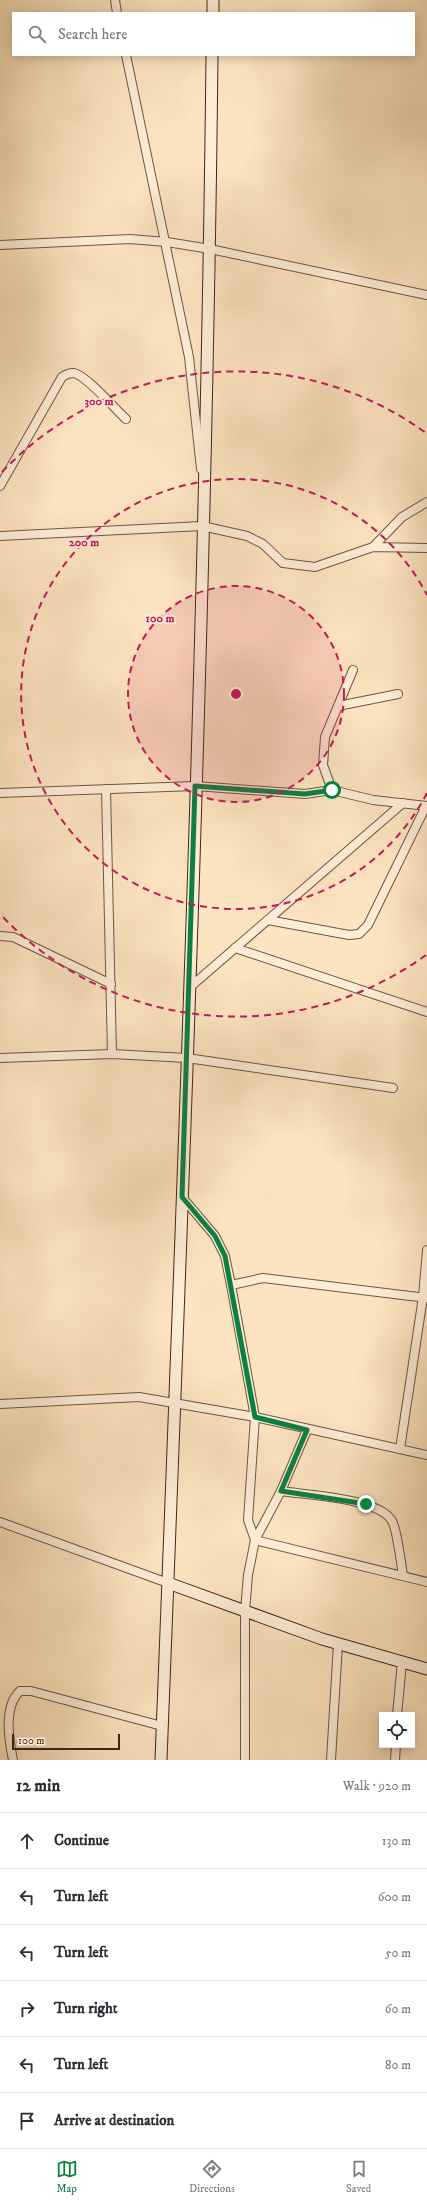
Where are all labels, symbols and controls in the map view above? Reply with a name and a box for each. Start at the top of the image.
search box [12,12,415,56]
icon: search [26,23,48,45]
text: Search here [58,25,127,44]
text: 300 m [85,394,113,409]
text: 200 m [69,535,99,550]
text: 100 m [146,611,174,626]
centre of rings [229,687,243,701]
route start [323,781,341,799]
route end [357,1495,375,1513]
map controls [379,1712,415,1748]
button: locate [379,1712,415,1748]
scale bar [12,1732,120,1751]
text: 100 m [18,1734,44,1748]
text: 12 min [16,1775,60,1797]
text: Walk · 920 m [343,1778,411,1794]
icon: ahead [16,1830,38,1852]
text: Continue [54,1831,109,1850]
text: 130 m [382,1833,411,1849]
icon: left [16,1886,38,1908]
text: Turn left [54,1887,108,1906]
text: 600 m [378,1889,411,1905]
icon: left [16,1942,38,1964]
text: Turn left [54,1943,108,1962]
text: 50 m [385,1945,411,1961]
icon: right [16,1998,38,2020]
text: Turn right [54,1999,117,2018]
text: 60 m [385,2001,411,2017]
icon: left [16,2054,38,2076]
text: Turn left [54,2055,108,2074]
text: 80 m [385,2057,411,2073]
icon: arrive [16,2110,38,2132]
text: Arrive at destination [54,2111,174,2130]
tab: Map [56,2158,78,2196]
tab: Directions [189,2158,235,2196]
tab: Saved [346,2158,371,2196]

